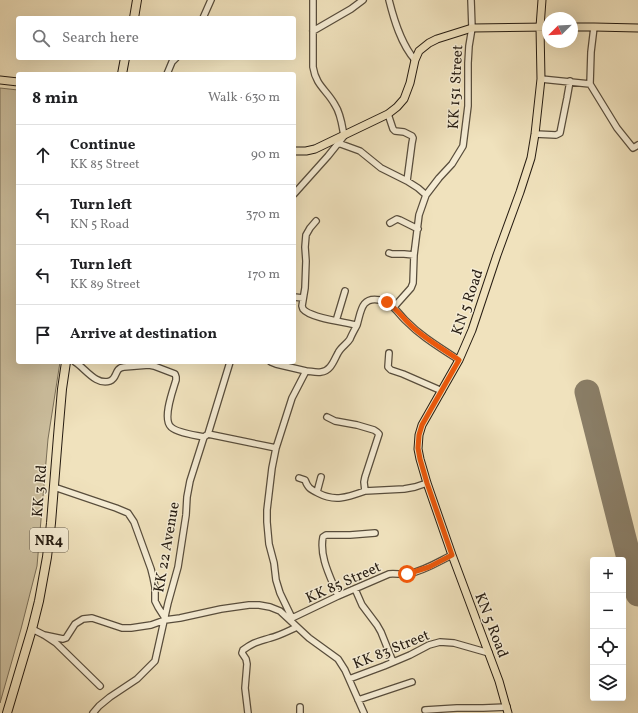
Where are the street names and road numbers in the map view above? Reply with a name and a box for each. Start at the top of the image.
street label: KK 151 Street [444,44,469,130]
street label: KN 5 Road [447,267,489,338]
street label: KK 3 Rd [28,464,53,518]
street label: KK 22 Avenue [149,500,186,594]
road number: NR4 [30,528,68,552]
street label: KK 85 Street [303,557,385,609]
street label: KN 5 Road [469,590,513,661]
street label: KK 83 Street [350,625,433,675]

